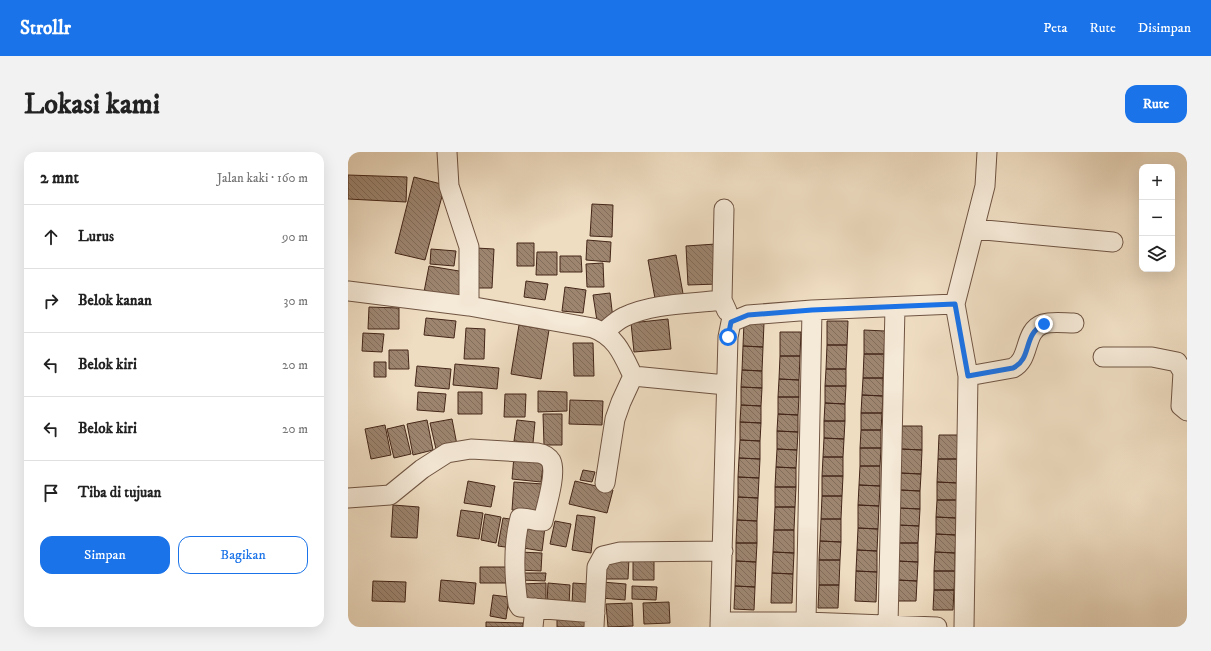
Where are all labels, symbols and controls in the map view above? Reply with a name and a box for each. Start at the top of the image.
text: Strollr [20,17,71,40]
text: Peta [1043,19,1068,37]
text: Rute [1090,19,1116,37]
text: Disimpan [1138,19,1191,37]
button: Rute [1125,85,1187,123]
text: Lokasi kami [24,87,160,122]
map controls [1139,164,1175,272]
button: + [1139,164,1175,200]
text: 2 mnt [40,167,79,189]
text: Jalan kaki · 160 m [217,170,308,186]
button: − [1139,200,1175,236]
icon: ahead [40,226,62,248]
text: Lurus [78,227,114,246]
text: 90 m [282,229,308,245]
button: layers [1139,236,1175,272]
icon: right [40,290,62,312]
text: Belok kanan [78,291,152,310]
text: 30 m [284,293,308,309]
route end [1035,315,1053,333]
route start [719,328,737,346]
icon: left [40,354,62,376]
text: Belok kiri [78,355,137,374]
text: 20 m [282,357,308,373]
icon: left [40,418,62,440]
text: Belok kiri [78,419,137,438]
text: 20 m [282,421,308,437]
icon: arrive [40,482,62,504]
text: Tiba di tujuan [78,483,161,502]
button: Simpan [40,536,170,574]
button: Bagikan [178,536,308,574]

